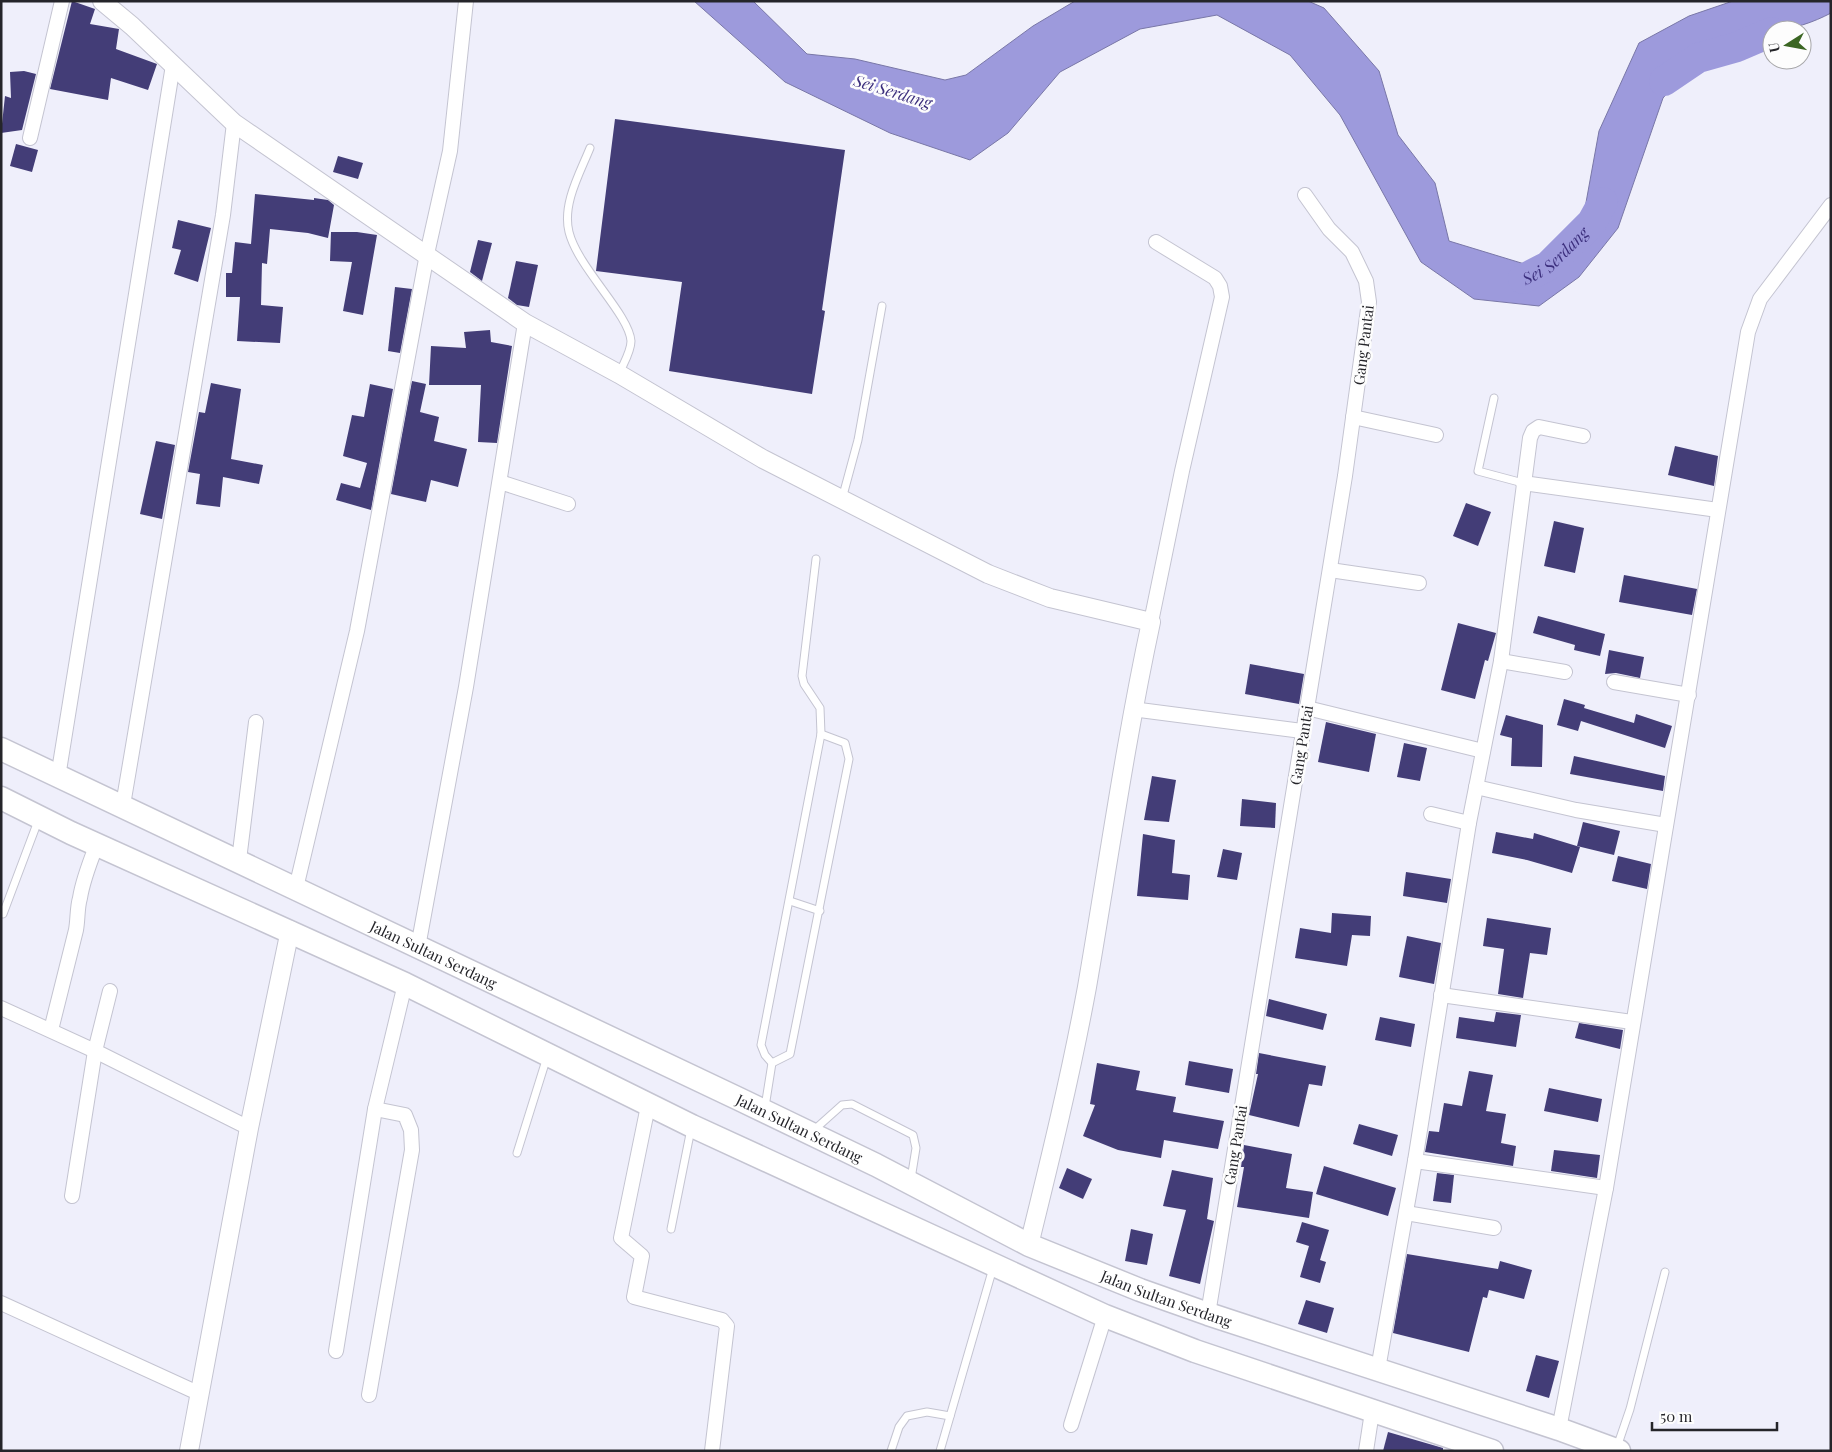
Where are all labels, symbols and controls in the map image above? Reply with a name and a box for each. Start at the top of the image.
north arrow [1762,20,1812,70]
text: U [1763,41,1784,54]
water label: Sei Serdang [851,69,936,113]
water label: Sei Serdang [1517,220,1594,289]
street label: Gang Pantai [1348,303,1378,386]
street label: Gang Pantai [1285,703,1317,786]
street label: Jalan Sultan Serdang [366,915,501,993]
street label: Jalan Sultan Serdang [732,1089,866,1167]
street label: Gang Pantai [1219,1103,1251,1186]
street label: Jalan Sultan Serdang [1097,1265,1235,1331]
scale bar [1652,1400,1777,1432]
text: 50 m [1660,1406,1693,1426]

